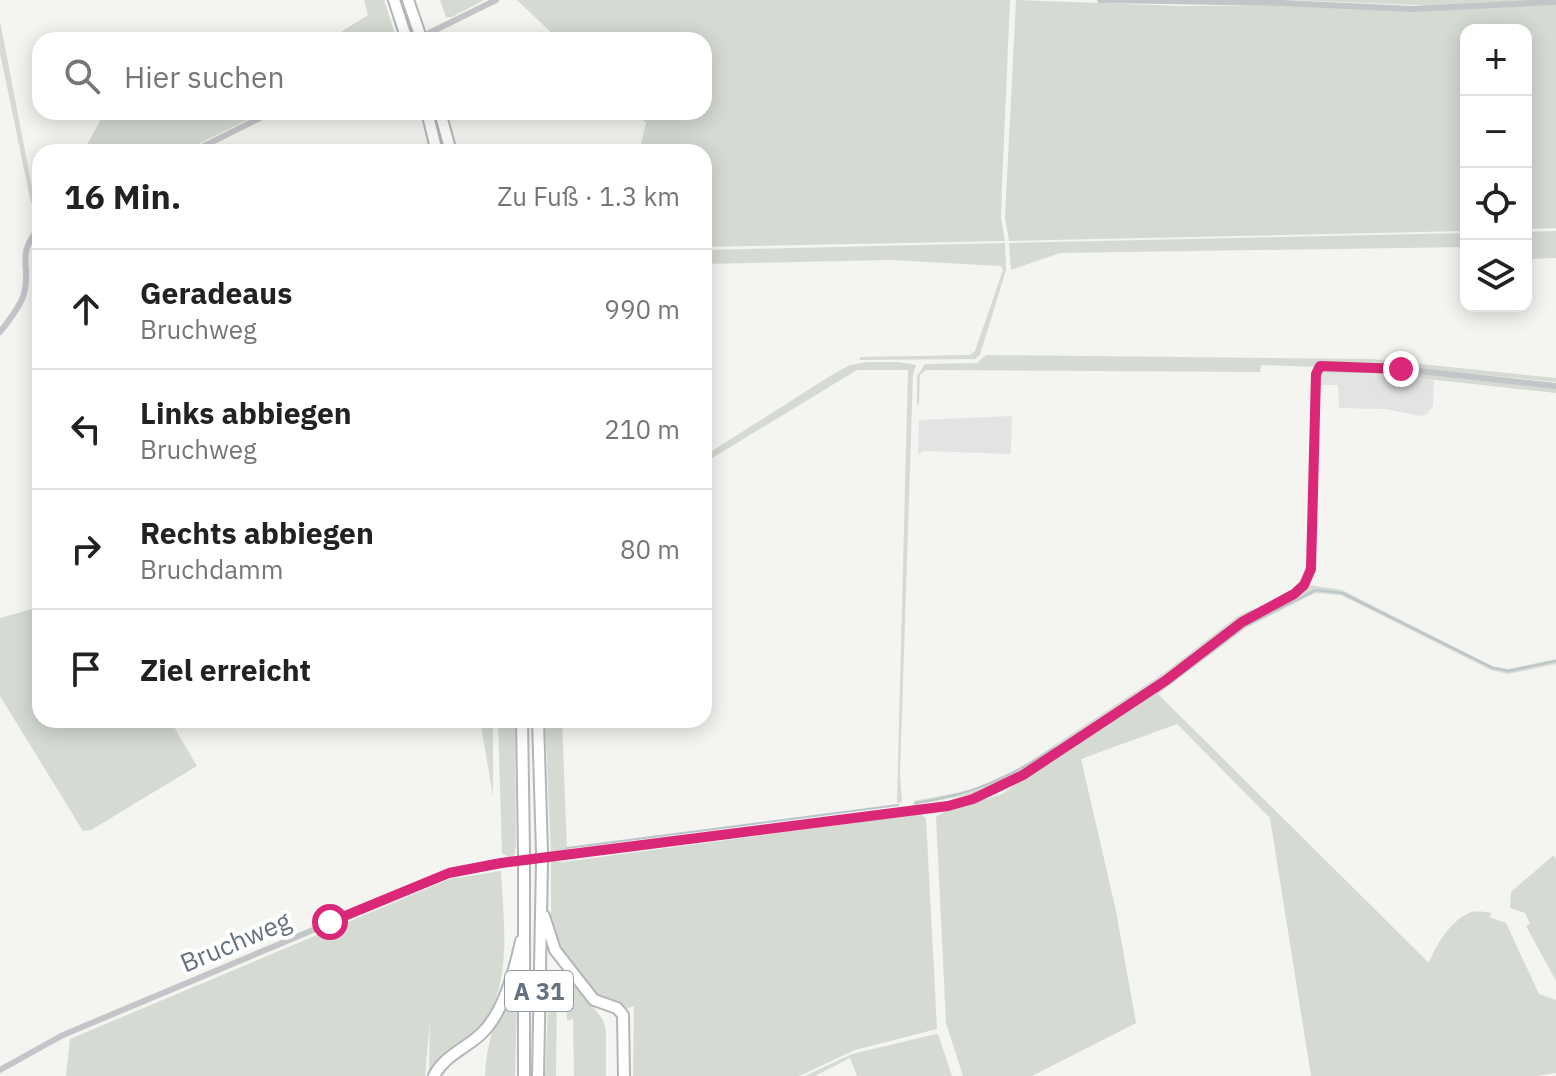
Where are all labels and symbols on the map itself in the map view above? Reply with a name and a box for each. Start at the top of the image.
route end [1383,351,1419,387]
street label: Bruchweg [175,902,296,979]
route start [312,904,348,940]
road number: A 31 [505,971,573,1011]

